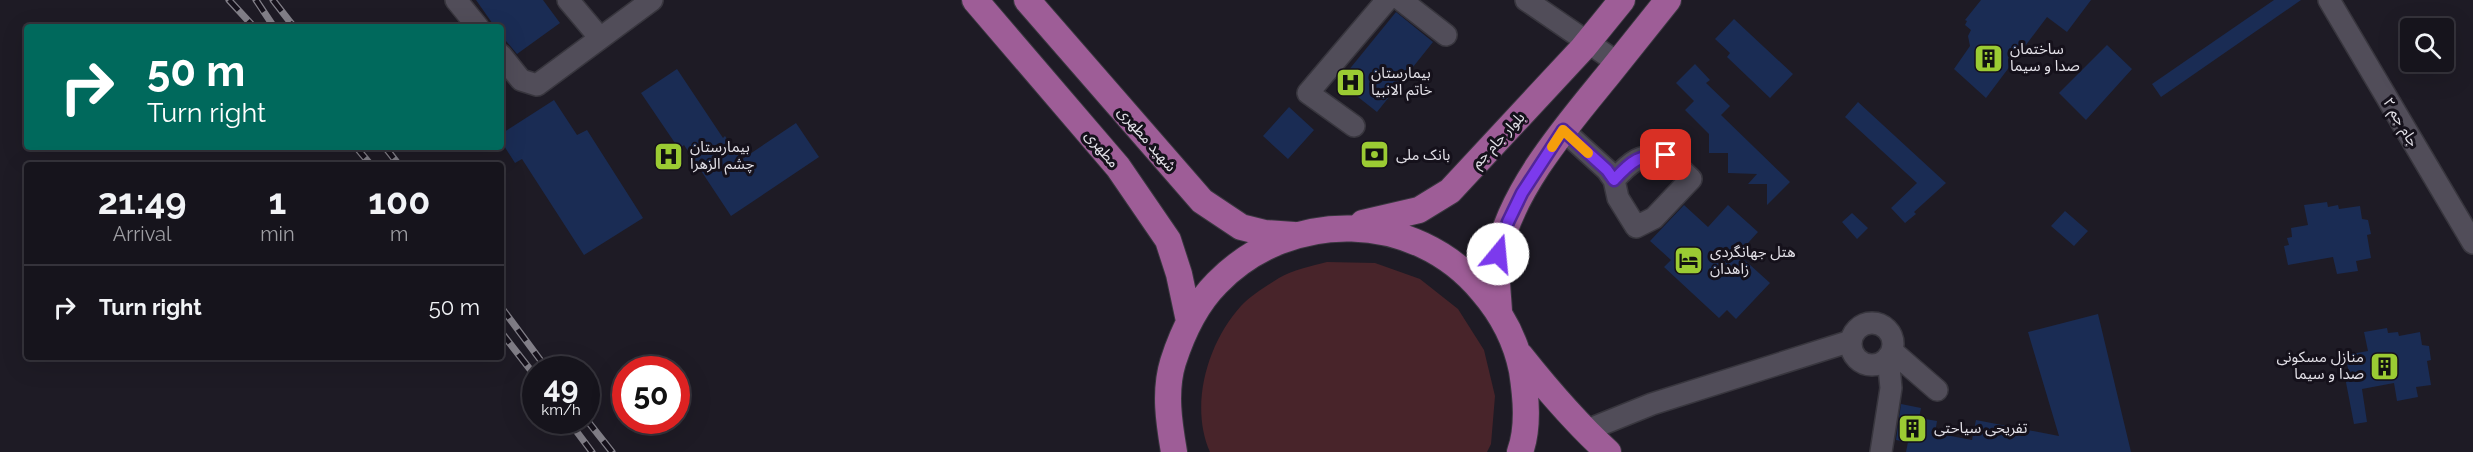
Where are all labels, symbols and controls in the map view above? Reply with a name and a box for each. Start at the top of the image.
map controls [2400,18,2454,72]
button: search [2400,18,2454,72]
place label: ساختمان صدا و سیما [2010,40,2080,75]
building icon: ساختمان صدا و سیما [1973,42,2005,74]
text: 50 m [147,47,245,96]
icon: right [48,48,126,126]
place label: بیمارستان خاتم الانبیا [1371,64,1433,101]
hospital icon: بیمارستان خاتم الانبیا [1334,66,1366,98]
street label: جام جم ۲ [2378,94,2423,151]
text: Turn right [147,97,266,128]
street label: شهید مطهری [1114,103,1180,175]
street label: بلوار جام جم [1468,108,1530,173]
street label: مطهری [1081,127,1123,171]
pin [1640,129,1691,180]
place label: بیمارستان چشم الزهرا [690,138,755,175]
icon: arrive [1649,138,1682,171]
bank icon: بانک ملی [1359,139,1391,171]
hospital icon: بیمارستان چشم الزهرا [653,140,685,172]
place label: بانک ملی [1396,146,1450,164]
text: 21:49 [98,180,186,222]
text: 1 [268,180,286,222]
text: 100 [368,180,430,222]
text: Arrival [113,222,171,246]
text: min [260,222,295,246]
text: m [390,222,408,246]
position arrow [1466,222,1530,286]
place label: هتل جهانگردی زاهدان [1710,243,1796,278]
hotel icon: هتل جهانگردی زاهدان [1673,245,1705,277]
icon: right [48,291,81,324]
text: Turn right [99,294,202,320]
text: 50 m [429,294,480,320]
place label: منازل مسکونی صدا و سیما [2276,348,2364,383]
building icon: منازل مسکونی صدا و سیما [2369,350,2401,382]
speed limit sign: 50 [612,356,690,434]
text: 49 [544,370,578,405]
text: km/h [541,401,581,419]
building icon: تفریحی سیاحتی [1897,412,1929,444]
place label: تفریحی سیاحتی [1934,419,2028,437]

